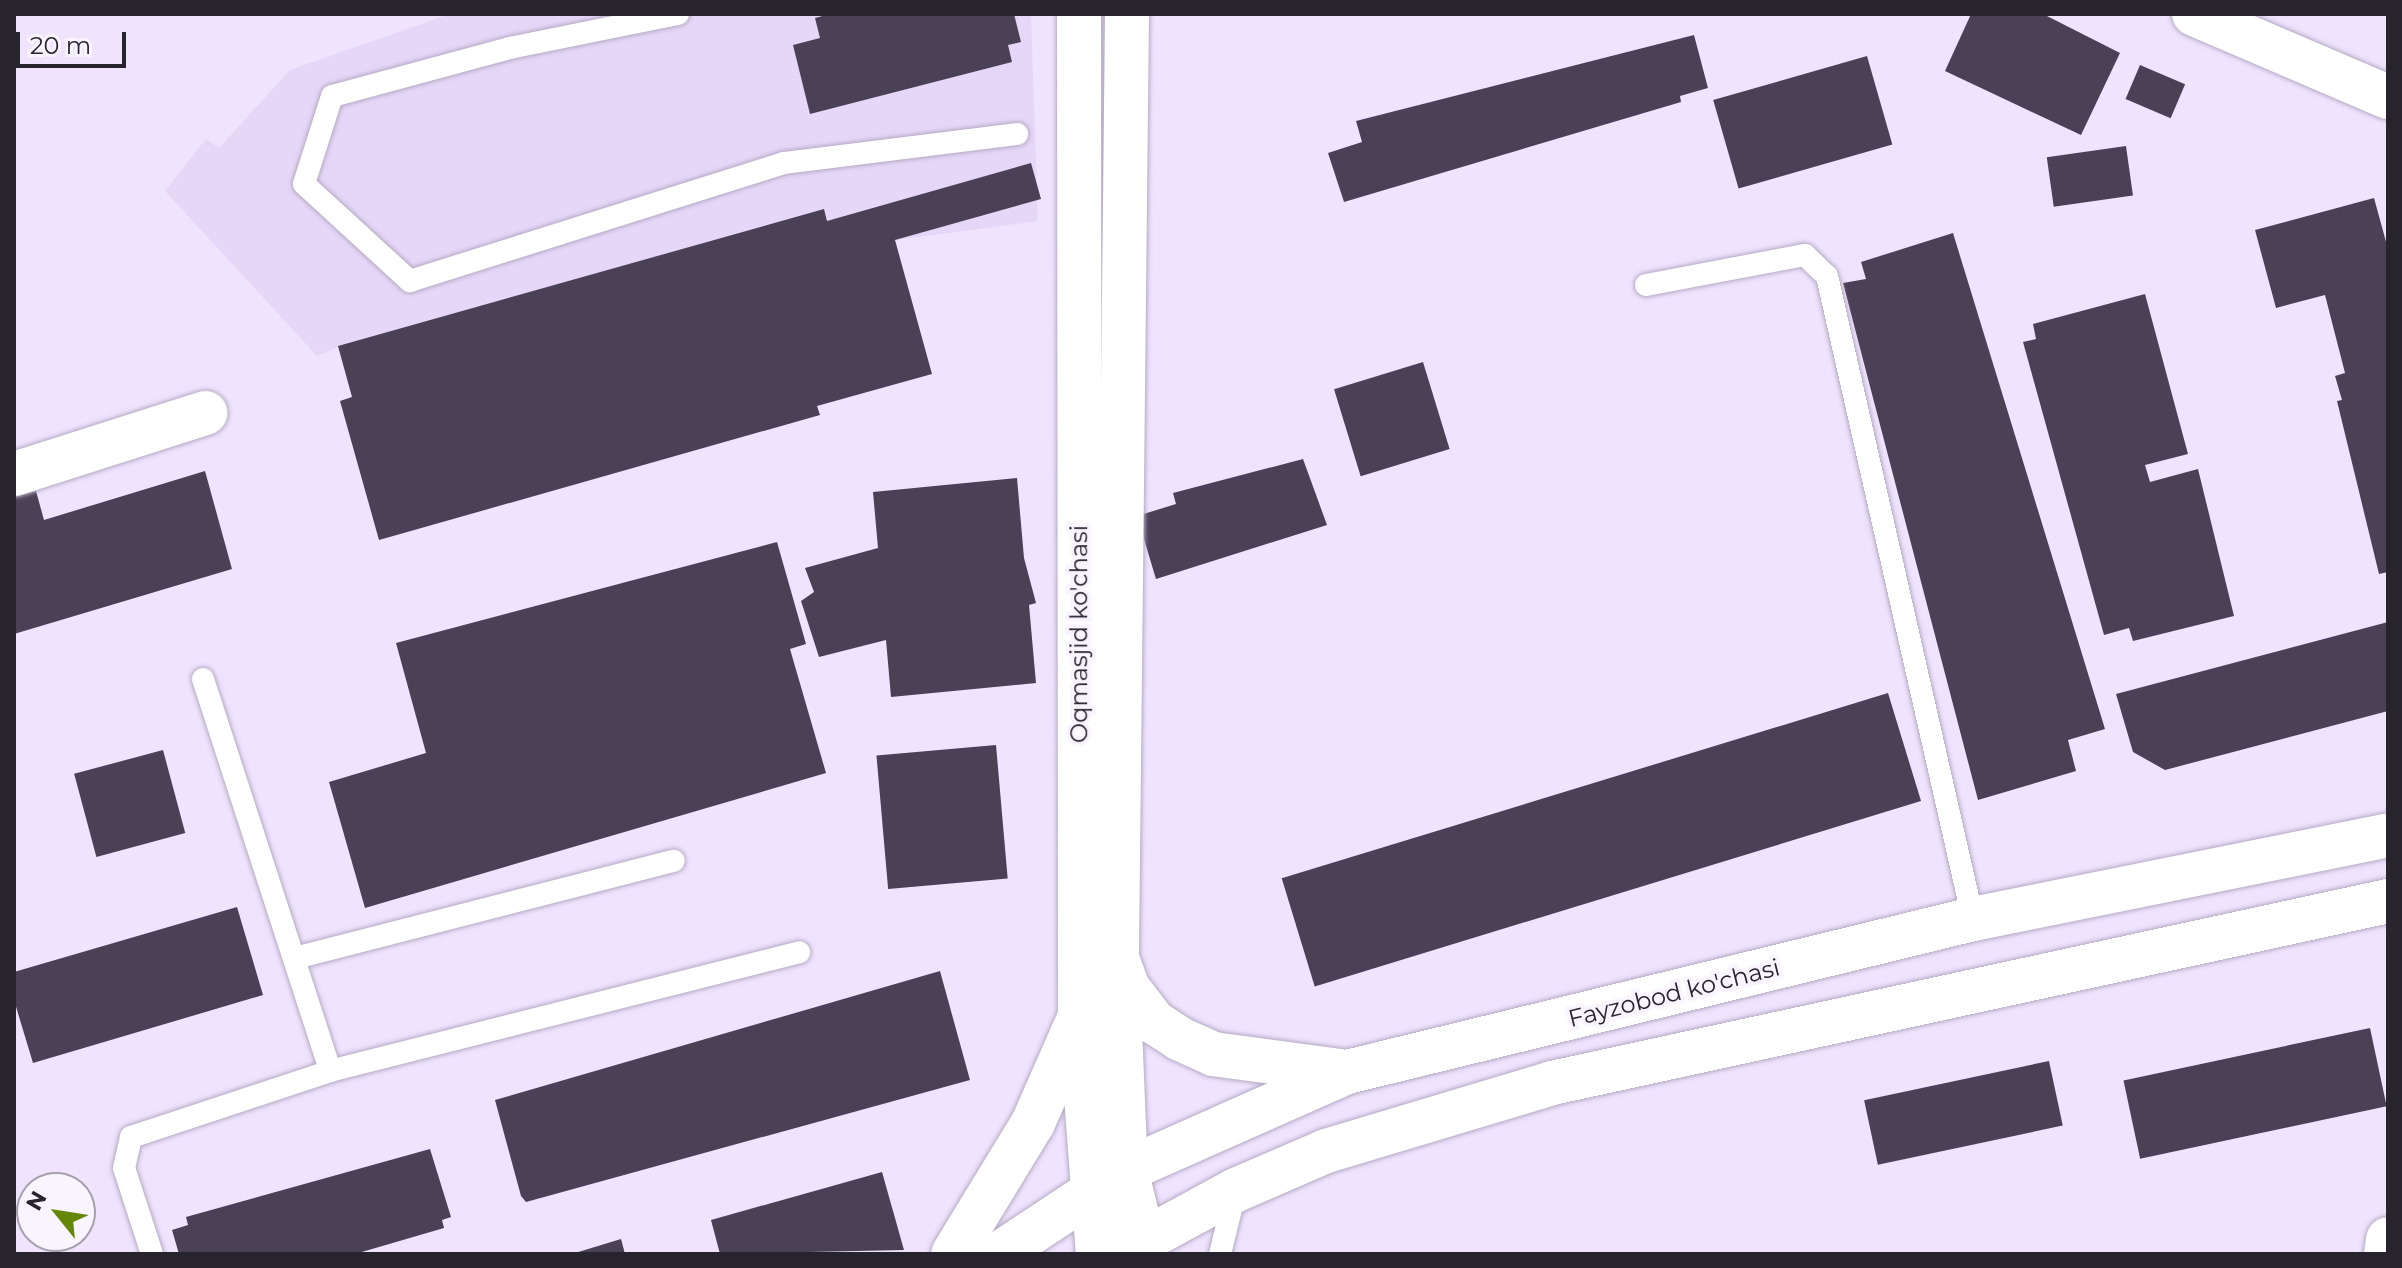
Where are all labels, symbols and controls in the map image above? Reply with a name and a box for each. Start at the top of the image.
scale bar [20,16,130,66]
text: 20 m [30,31,91,60]
street label: Oqmasjid ko'chasi [1065,525,1093,743]
street label: Fayzobod ko'chasi [1565,953,1783,1033]
north arrow [16,1172,96,1252]
text: N [20,1186,53,1215]

